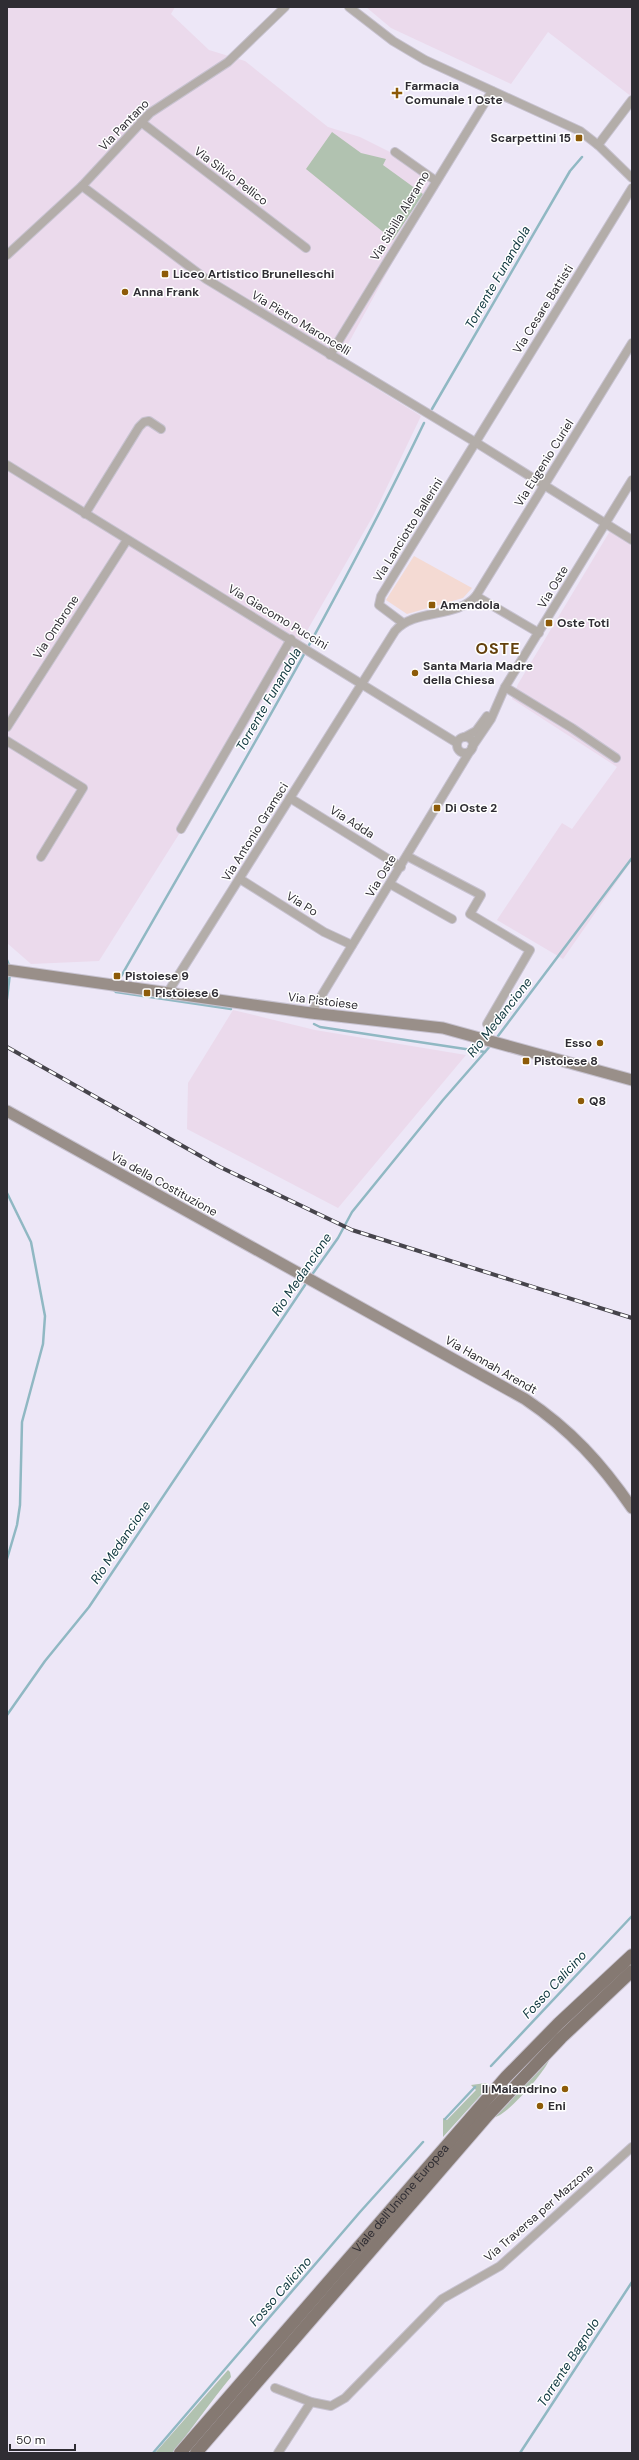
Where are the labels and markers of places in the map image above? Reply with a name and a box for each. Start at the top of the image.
place label: Farmacia Comunale 1 Oste [405,78,503,108]
marker: Farmacia Comunale 1 Oste [392,88,402,98]
place label: Scarpettini 15 [491,130,571,146]
marker: Scarpettini 15 [574,133,584,143]
place label: Liceo Artistico Brunelleschi [173,266,334,282]
marker: Liceo Artistico Brunelleschi [160,269,170,279]
place label: Anna Frank [133,284,199,300]
marker: Anna Frank [120,287,130,297]
place label: Amendola [440,597,500,613]
marker: Amendola [427,600,437,610]
place label: Oste Toti [557,615,609,631]
marker: Oste Toti [544,618,554,628]
place label: Santa Maria Madre della Chiesa [423,658,533,688]
marker: Santa Maria Madre della Chiesa [410,668,420,678]
place label: Di Oste 2 [445,800,497,816]
marker: Di Oste 2 [432,803,442,813]
place label: Pistoiese 9 [125,968,189,984]
marker: Pistoiese 9 [112,971,122,981]
place label: Pistoiese 6 [155,985,219,1001]
marker: Pistoiese 6 [142,988,152,998]
place label: Esso [565,1035,592,1051]
marker: Esso [595,1038,605,1048]
place label: Pistoiese 8 [534,1053,598,1069]
marker: Pistoiese 8 [521,1056,531,1066]
place label: Q8 [589,1093,606,1109]
marker: Q8 [576,1096,586,1106]
place label: Il Malandrino [482,2081,557,2097]
marker: Il Malandrino [560,2084,570,2094]
place label: Eni [548,2098,566,2114]
marker: Eni [535,2101,545,2111]

